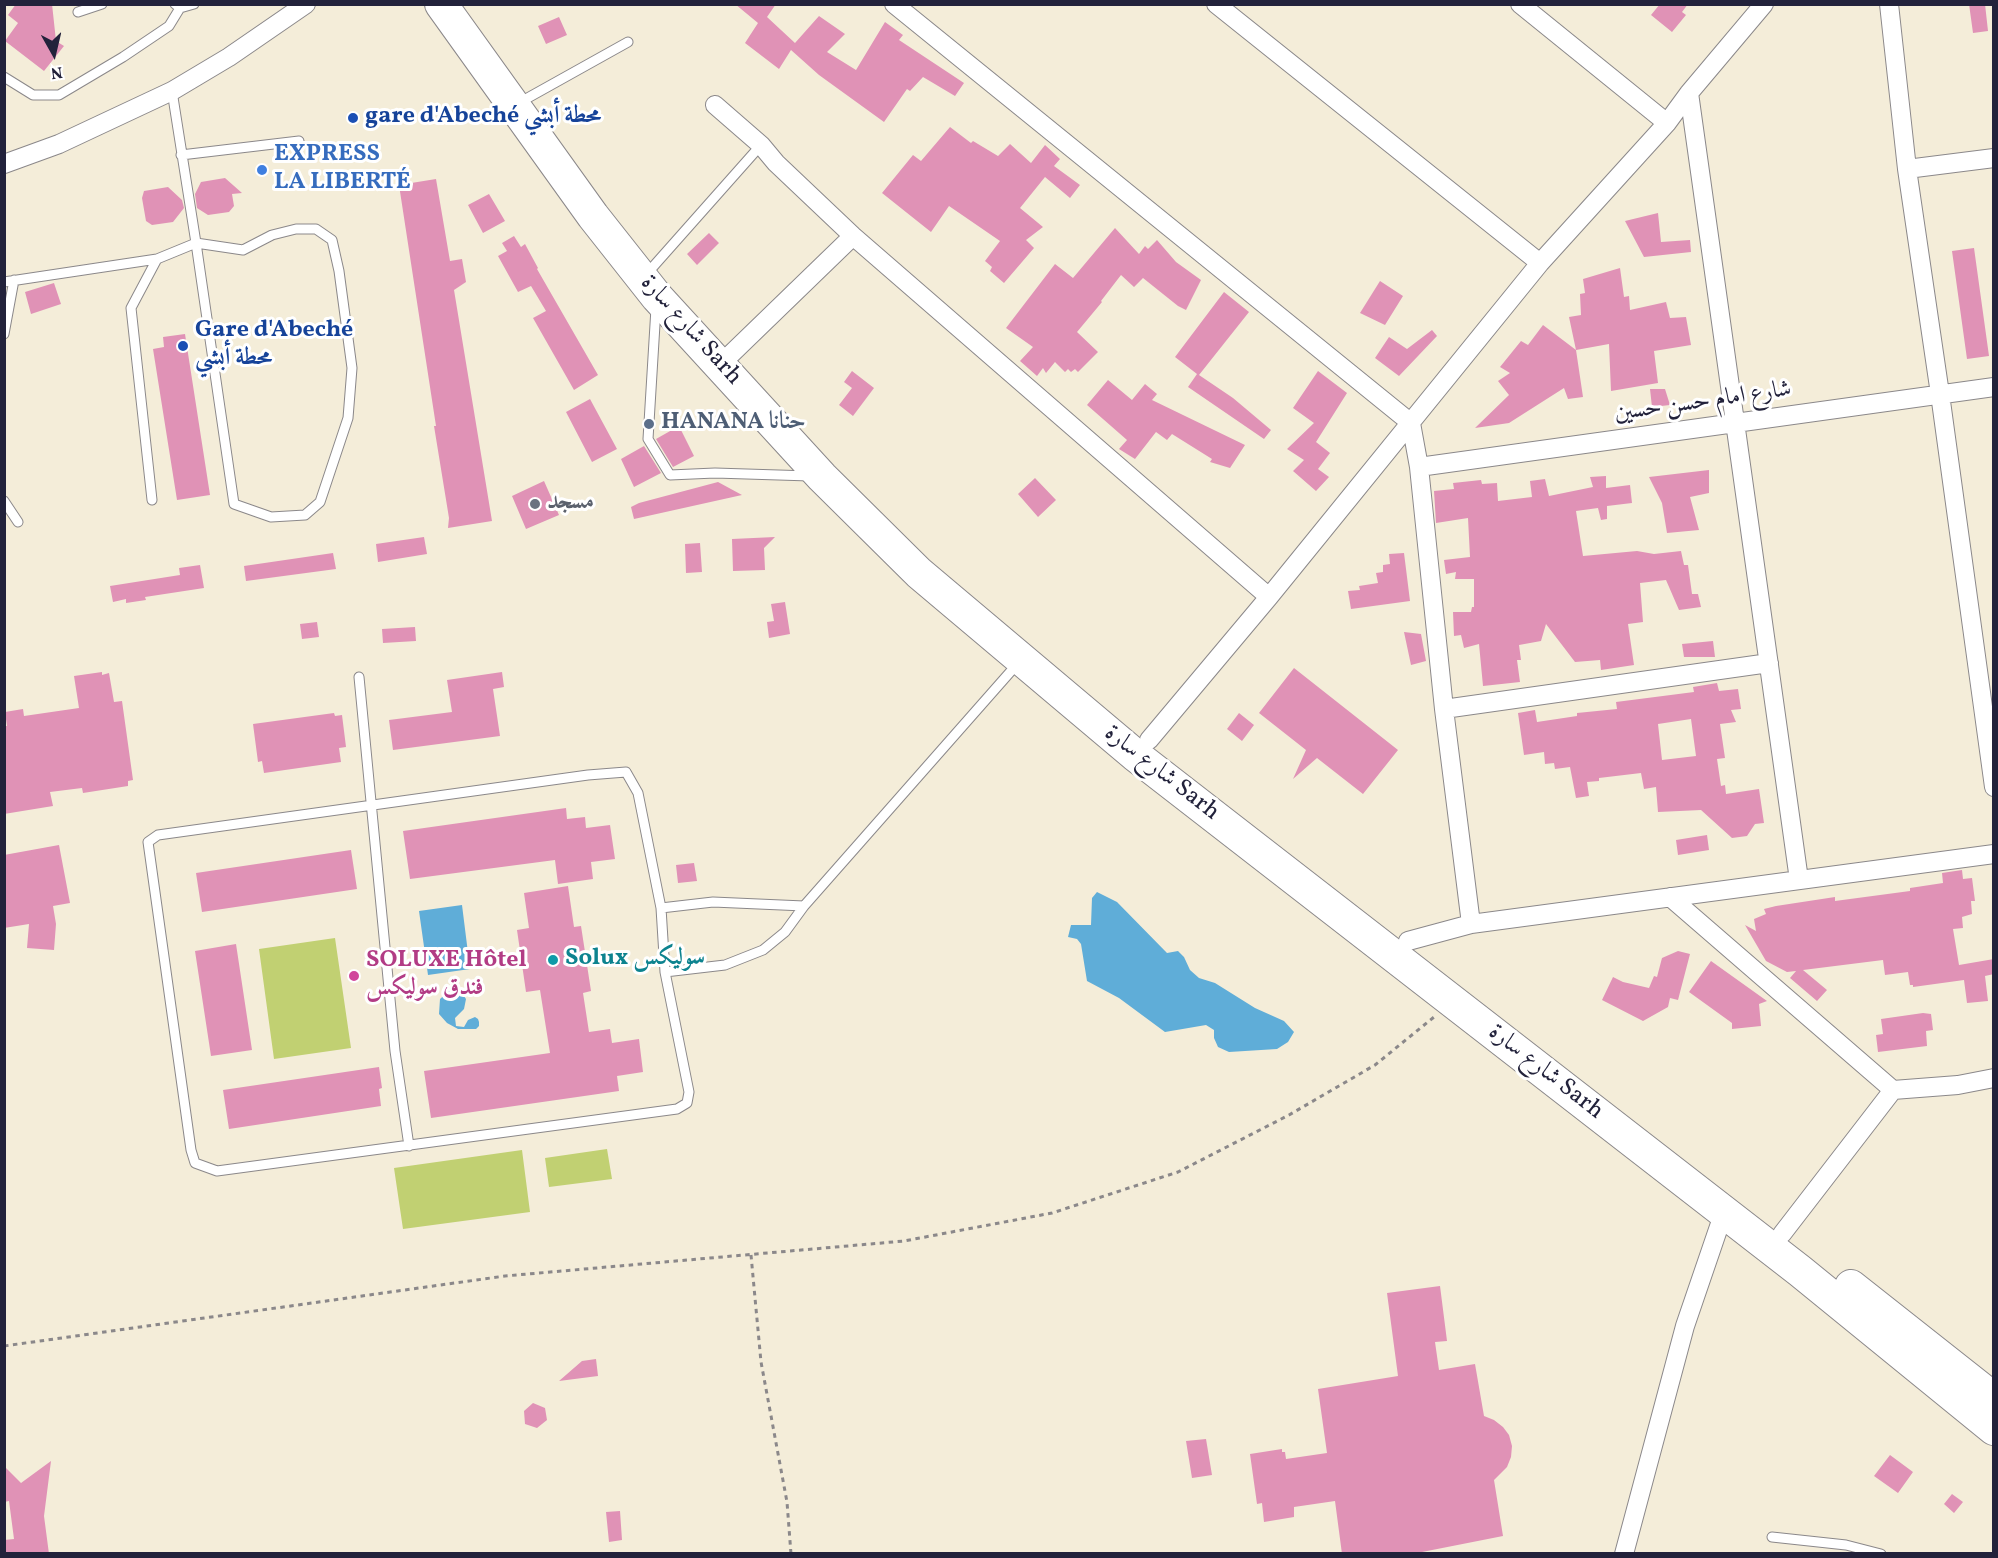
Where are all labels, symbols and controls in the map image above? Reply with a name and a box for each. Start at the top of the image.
north arrow [24,24,84,84]
text: N [49,60,64,84]
place label: gare d'Abeché محطة أبشي [365,104,601,132]
marker: gare d'Abeché محطة أبشي [346,111,360,125]
place label: EXPRESS LA LIBERTÉ [274,142,411,198]
marker: EXPRESS LA LIBERTÉ [255,163,269,177]
street label: شارع سارة Sarh [633,270,747,392]
place label: Gare d'Abeché محطة أبشي [195,318,353,374]
marker: Gare d'Abeché محطة أبشي [176,339,190,353]
street label: شارع امام حسن حسين [1613,376,1793,430]
place label: HANANA حنانا [661,410,806,438]
marker: HANANA حنانا [642,417,656,431]
place label: مسجد [547,490,594,518]
marker: مسجد [528,497,542,511]
street label: شارع سارة Sarh [1098,720,1224,828]
place label: Solux سوليكس [565,946,705,974]
place label: SOLUXE Hôtel فندق سوليكس [366,948,527,1004]
marker: Solux سوليكس [546,953,560,967]
marker: SOLUXE Hôtel فندق سوليكس [347,969,361,983]
street label: شارع سارة Sarh [1482,1019,1608,1127]

